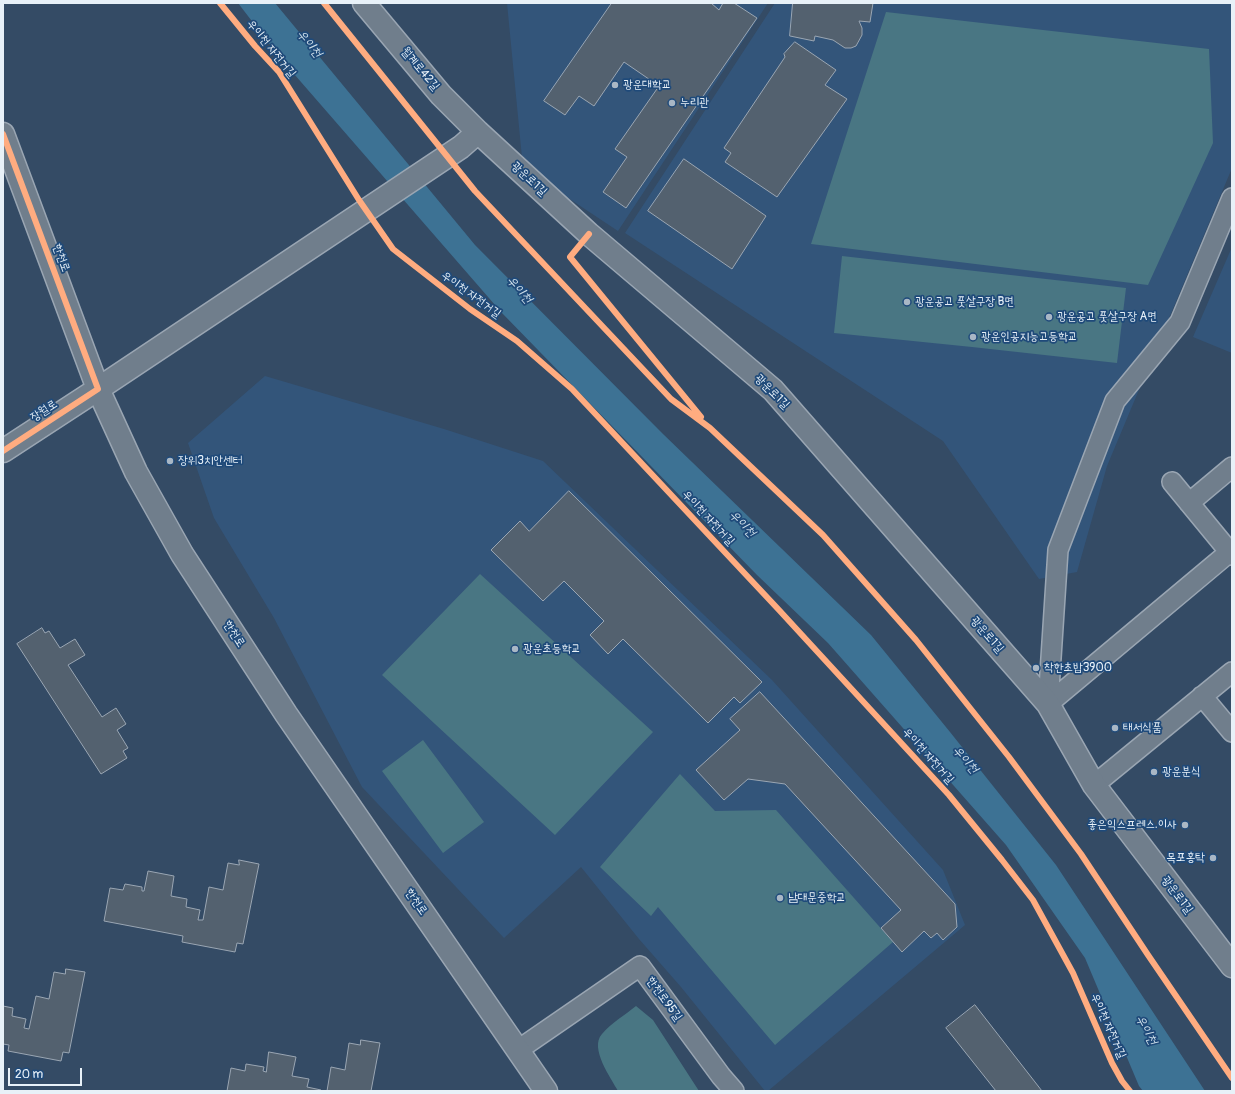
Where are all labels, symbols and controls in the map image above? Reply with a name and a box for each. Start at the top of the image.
street label: 우이천 자전거길 [243,17,299,81]
water label: 우이천 [293,27,325,61]
street label: 월계로42길 [398,44,442,94]
place label: 광운대학교 [623,78,671,92]
marker: 광운대학교 [610,80,620,90]
place label: 누리관 [680,96,709,110]
marker: 누리관 [667,98,677,108]
street label: 광운로1길 [508,159,550,199]
street label: 한천로 [49,242,73,274]
street label: 우이천 자전거길 [438,269,504,321]
water label: 우이천 [503,273,535,307]
place label: 광운공고 풋살구장 B면 [915,295,1014,309]
marker: 광운공고 풋살구장 B면 [902,297,912,307]
place label: 광운공고 풋살구장 A면 [1057,310,1157,324]
marker: 광운공고 풋살구장 A면 [1044,312,1054,322]
place label: 광운인공지능고등학교 [981,330,1078,344]
marker: 광운인공지능고등학교 [968,332,978,342]
street label: 광운로1길 [752,372,792,412]
street label: 장월로 [28,397,60,425]
place label: 장위3치안센터 [178,454,243,468]
marker: 장위3치안센터 [165,456,175,466]
street label: 우이천 자전거길 [679,487,737,549]
water label: 우이천 [725,507,759,541]
street label: 광운로1길 [967,614,1007,656]
street label: 한천로 [220,618,248,650]
place label: 광운초등학교 [523,642,581,656]
marker: 광운초등학교 [510,644,520,654]
place label: 착한초밥3900 [1044,661,1112,675]
marker: 착한초밥3900 [1031,663,1041,673]
place label: 태서식품 [1123,721,1162,735]
marker: 태서식품 [1110,723,1120,733]
street label: 우이천 자전거길 [899,725,957,787]
water label: 우이천 [949,743,981,777]
place label: 광운분식 [1162,765,1201,779]
marker: 광운분식 [1149,767,1159,777]
place label: 좋은익스프레스.이사 [1087,818,1177,832]
marker: 좋은익스프레스.이사 [1180,820,1190,830]
place label: 목포홍탁 [1166,851,1205,865]
marker: 목포홍탁 [1208,853,1218,863]
street label: 광운로1길 [1158,873,1196,917]
street label: 한천로 [402,886,430,918]
place label: 남대문중학교 [788,891,846,905]
marker: 남대문중학교 [775,893,785,903]
street label: 한천로95길 [643,974,685,1024]
street label: 우이천 자전거길 [1087,991,1129,1061]
water label: 우이천 [1132,1012,1160,1048]
scale bar [10,1060,84,1086]
text: 20 m [15,1067,43,1082]

